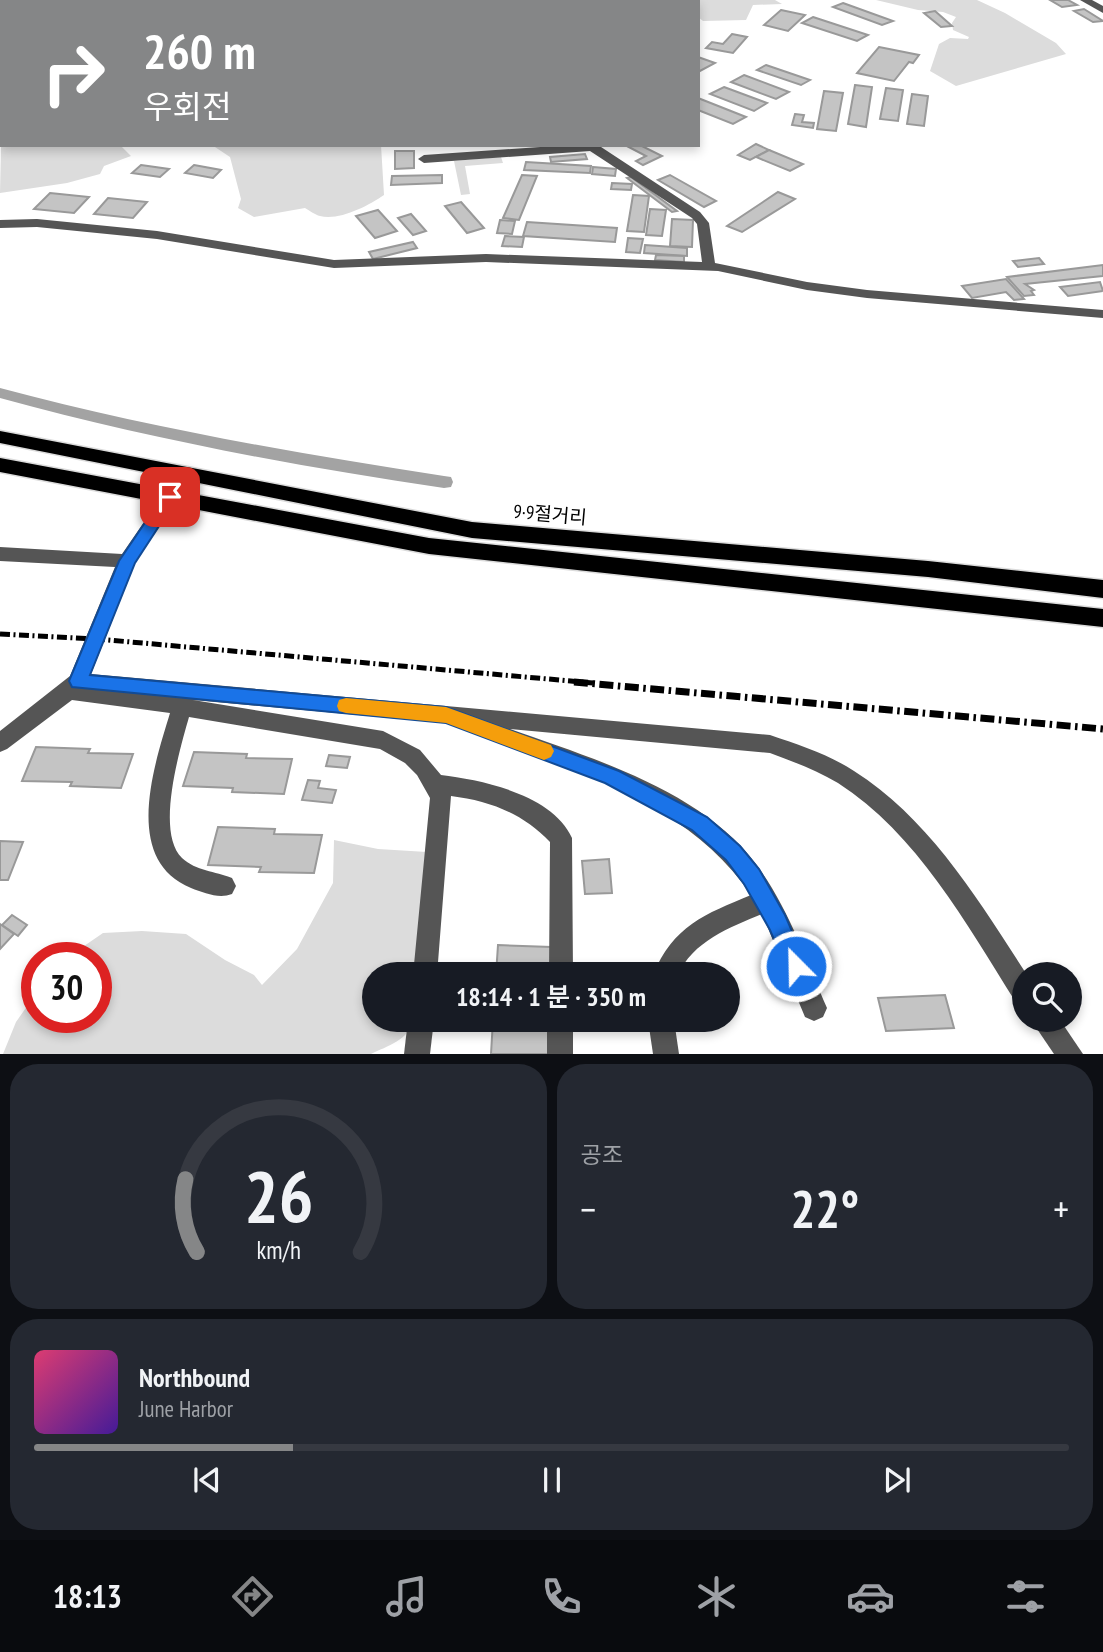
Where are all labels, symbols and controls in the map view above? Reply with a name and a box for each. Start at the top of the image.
text: 260 m [143,19,256,83]
icon: right [28,28,119,119]
text: 우회전 [143,85,231,127]
pin [140,467,200,527]
icon: arrive [151,478,189,516]
street label: 9·9절거리 [512,499,588,529]
position arrow [759,929,833,1003]
speed limit sign: 30 [21,942,112,1033]
map controls [1012,962,1082,1032]
button: search [1012,962,1082,1032]
text: 18:14 · 1 분 · 350 m [456,980,646,1013]
text: 공조 [581,1140,623,1169]
text: 26 [243,1149,313,1243]
text: 22° [790,1175,859,1242]
text: − [581,1184,596,1233]
text: + [1053,1184,1069,1233]
text: km/h [256,1234,300,1266]
text: Northbound [139,1361,250,1394]
text: June Harbor [139,1394,233,1423]
icon: previous [188,1461,226,1499]
icon: pause [533,1461,571,1499]
icon: next [878,1461,916,1499]
icon: directions [228,1572,277,1621]
icon: music [382,1572,431,1621]
icon: phone [537,1572,586,1621]
icon: climate [692,1572,741,1621]
icon: car [846,1572,895,1621]
icon: filters [1001,1572,1050,1621]
text: 18:13 [53,1575,122,1617]

